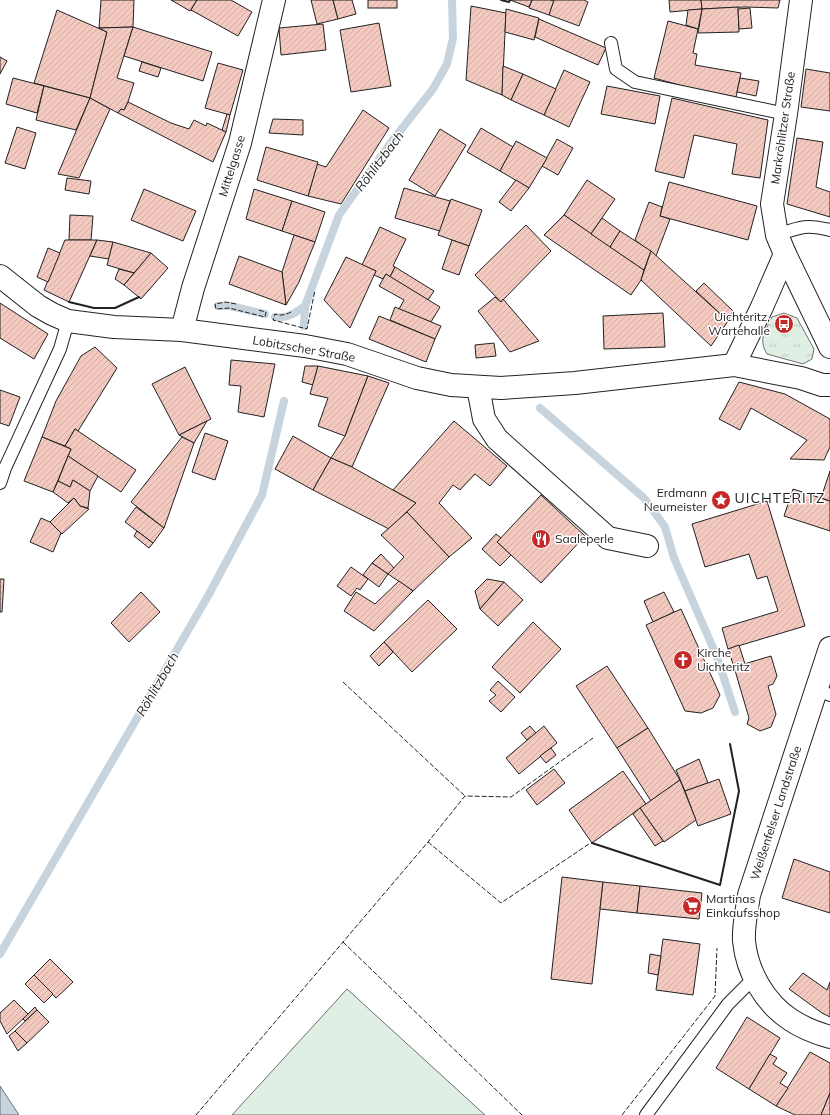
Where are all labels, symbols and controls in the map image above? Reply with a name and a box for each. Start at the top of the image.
street label: Markröhlitzer Straße [767,71,798,185]
water label: Röhlitzbach [351,128,407,194]
street label: Mittelgasse [215,133,248,198]
place label: Uichteritz, Wartehalle [708,309,770,338]
bus stop icon: Uichteritz, Wartehalle [773,313,795,335]
street label: Lobitzscher Straße [252,332,357,365]
place label: Erdmann Neumeister [644,485,708,514]
place icon: Erdmann Neumeister [710,489,732,511]
district label: UICHTERITZ [735,489,825,507]
restaurant icon: Saaleperle [530,528,552,550]
place label: Saaleperle [555,531,614,546]
place label: Kirche Uichteritz [697,645,750,674]
water label: Röhlitzbach [132,649,182,719]
church icon: Kirche Uichteritz [672,649,694,671]
street label: Weißenfelser Landstraße [747,744,804,882]
place label: Martinas Einkaufsshop [706,891,780,920]
supermarket icon: Martinas Einkaufsshop [681,895,703,917]

